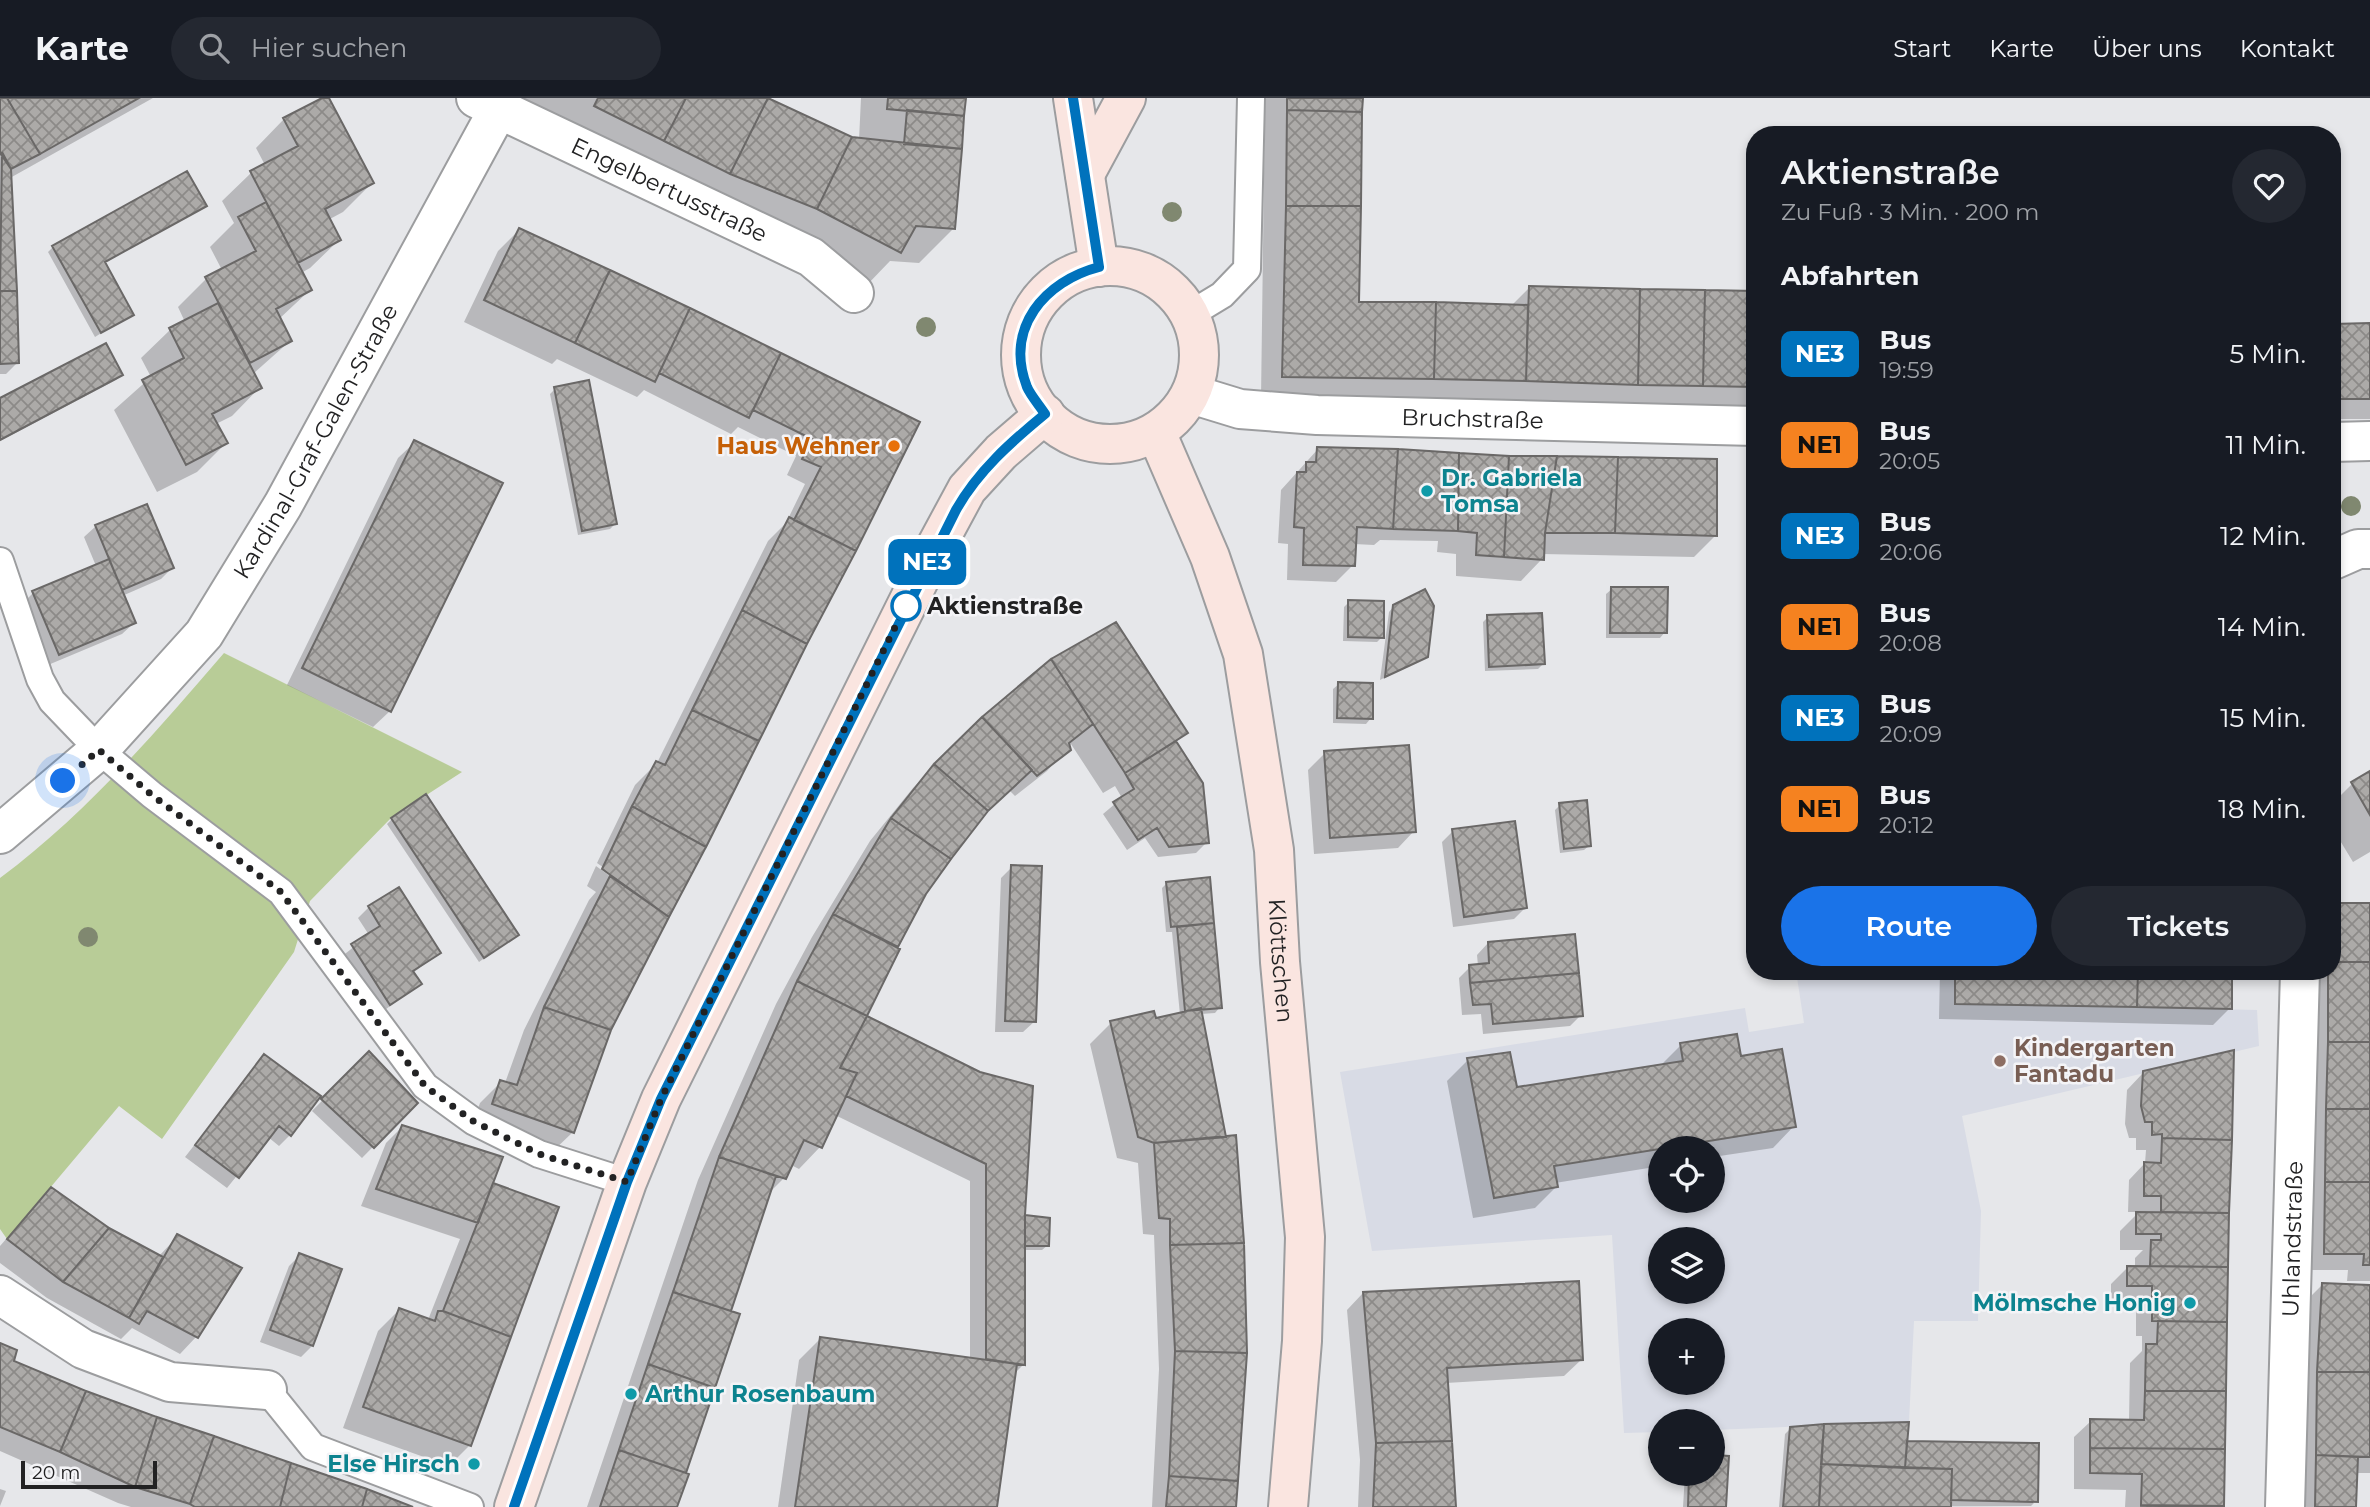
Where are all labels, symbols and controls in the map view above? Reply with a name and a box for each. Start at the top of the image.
search box [171,17,661,80]
text: Karte [35,28,129,68]
icon: search [195,29,233,67]
text: Hier suchen [251,32,407,64]
text: Start [1893,34,1951,63]
text: Karte [1989,34,2054,63]
text: Über uns [2092,34,2202,63]
text: Kontakt [2240,34,2335,63]
street label: Engelbertusstraße [567,131,772,248]
button: heart [2232,149,2306,223]
text: Aktienstraße [1781,152,2000,192]
text: Zu Fuß · 3 Min. · 200 m [1781,198,2039,226]
text: Abfahrten [1781,260,1920,292]
street label: Kardinal-Graf-Galen-Straße [227,299,404,584]
text: Bus [1880,324,1931,356]
text: 5 Min. [2230,338,2306,370]
text: NE3 [1795,339,1845,368]
text: 19:59 [1880,356,1934,384]
street label: Bruchstraße [1401,403,1544,435]
text: Bus [1879,415,1931,447]
text: 11 Min. [2226,429,2306,461]
text: NE1 [1797,430,1842,459]
place label: Haus Wehner [716,432,880,460]
marker: Haus Wehner [886,438,902,454]
text: 20:05 [1879,447,1940,475]
place label: Dr. Gabriela Tomsa [1441,464,1582,518]
marker: Dr. Gabriela Tomsa [1419,483,1435,499]
text: Bus [1880,506,1931,538]
text: 12 Min. [2220,520,2306,552]
text: NE3 [1795,521,1845,550]
text: 20:06 [1880,538,1942,566]
line badge: NE3 [887,539,967,585]
text: NE3 [902,547,952,576]
marker: Aktienstraße [891,591,921,621]
place label: Aktienstraße [926,592,1083,620]
text: Bus [1879,597,1931,629]
text: 14 Min. [2218,611,2306,643]
text: NE1 [1797,612,1842,641]
text: 20:08 [1879,629,1942,657]
text: Bus [1880,688,1931,720]
text: 15 Min. [2220,702,2306,734]
text: NE3 [1795,703,1845,732]
text: 20:09 [1880,720,1942,748]
your location [45,763,80,798]
text: Bus [1879,779,1931,811]
text: 18 Min. [2218,793,2306,825]
text: NE1 [1797,794,1842,823]
text: 20:12 [1879,811,1933,839]
button: Route [1781,886,2037,966]
button: Tickets [2051,886,2306,966]
street label: Klöttschen [1263,898,1299,1024]
place label: Kindergarten Fantadu [2014,1034,2175,1088]
marker: Kindergarten Fantadu [1992,1053,2008,1069]
map controls [1648,1136,1725,1486]
button: locate [1648,1136,1725,1213]
street label: Uhlandstraße [2276,1161,2309,1318]
button: layers [1648,1227,1725,1304]
place label: Mölmsche Honig [1973,1289,2176,1317]
marker: Mölmsche Honig [2182,1295,2198,1311]
button: + [1648,1318,1725,1395]
place label: Arthur Rosenbaum [644,1380,875,1408]
marker: Arthur Rosenbaum [623,1386,639,1402]
button: − [1648,1409,1725,1486]
place label: Else Hirsch [327,1450,460,1478]
marker: Else Hirsch [466,1456,482,1472]
scale bar [21,1458,158,1490]
text: 20 m [32,1461,80,1484]

